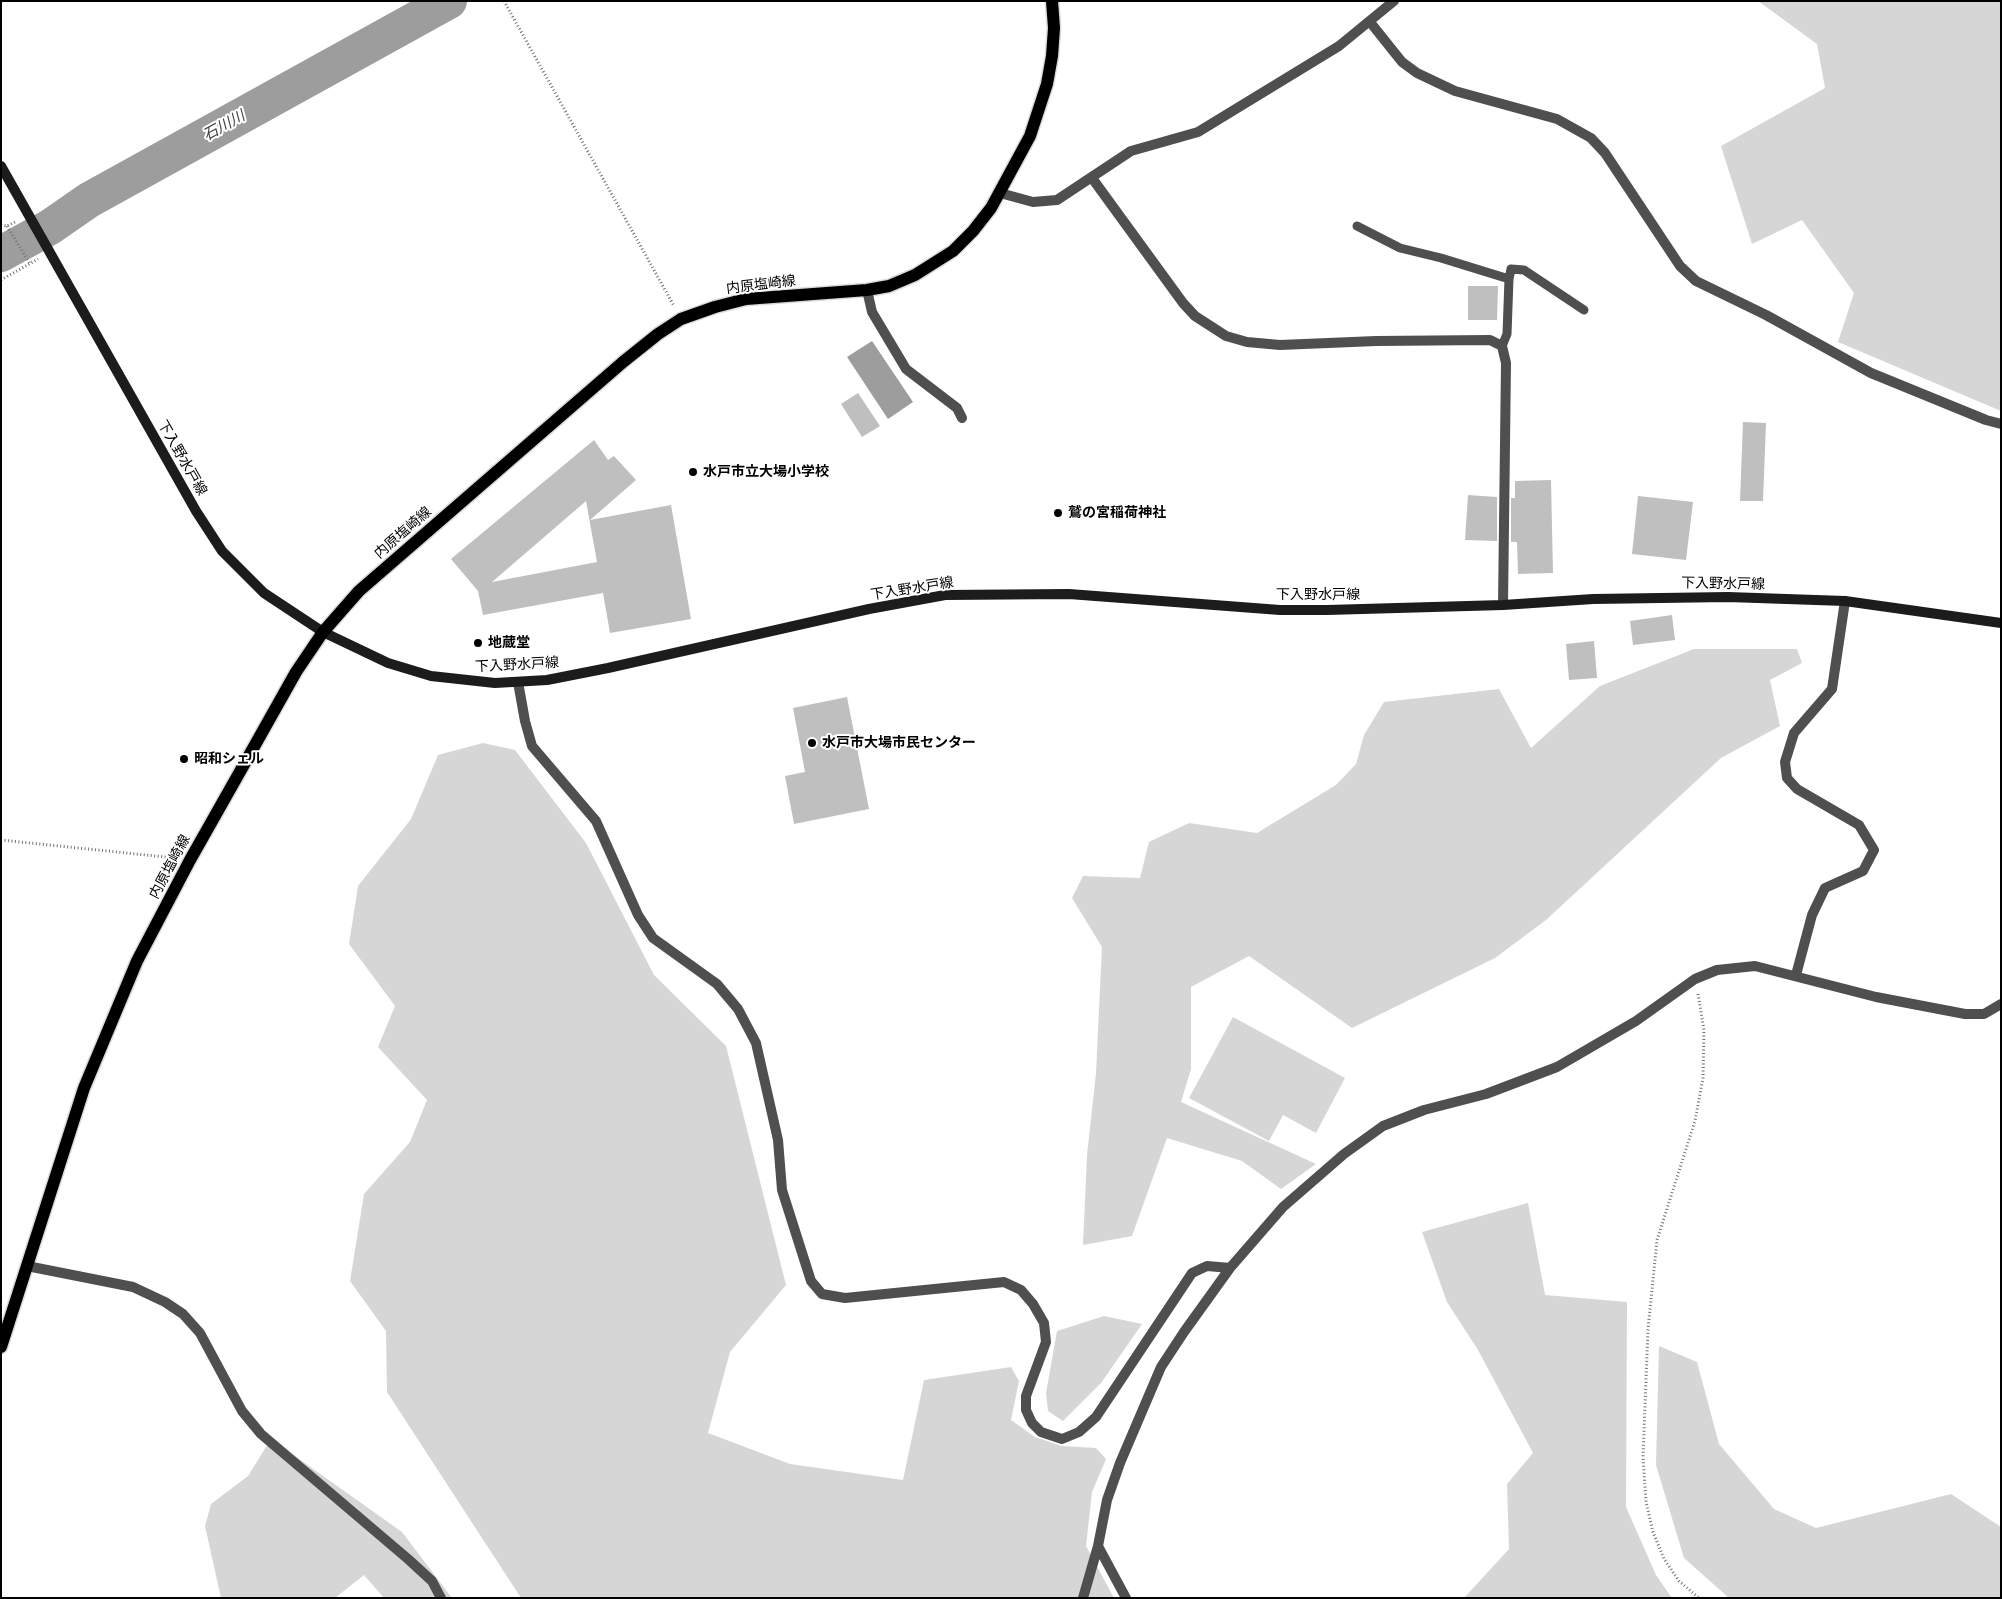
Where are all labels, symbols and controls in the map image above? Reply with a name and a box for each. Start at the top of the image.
water label: 石川川 [200,107,248,145]
street label: 内原塩崎線 [725,272,797,298]
street label: 下入野水戸線 [154,417,210,499]
place label: 水戸市立大場小学校 [703,464,829,480]
marker: 水戸市立大場小学校 [687,466,699,478]
street label: 内原塩崎線 [371,504,435,562]
place label: 鷲の宮稲荷神社 [1068,505,1166,521]
marker: 鷲の宮稲荷神社 [1052,507,1064,519]
street label: 下入野水戸線 [869,574,955,604]
street label: 下入野水戸線 [1681,575,1765,593]
street label: 下入野水戸線 [1276,587,1360,603]
place label: 地蔵堂 [488,635,530,651]
marker: 地蔵堂 [472,637,484,649]
street label: 下入野水戸線 [475,654,559,676]
place label: 水戸市大場市民センター [822,735,976,751]
marker: 水戸市大場市民センター [806,737,818,749]
place label: 昭和シェル [194,751,264,767]
marker: 昭和シェル [178,753,190,765]
street label: 内原塩崎線 [146,832,194,902]

